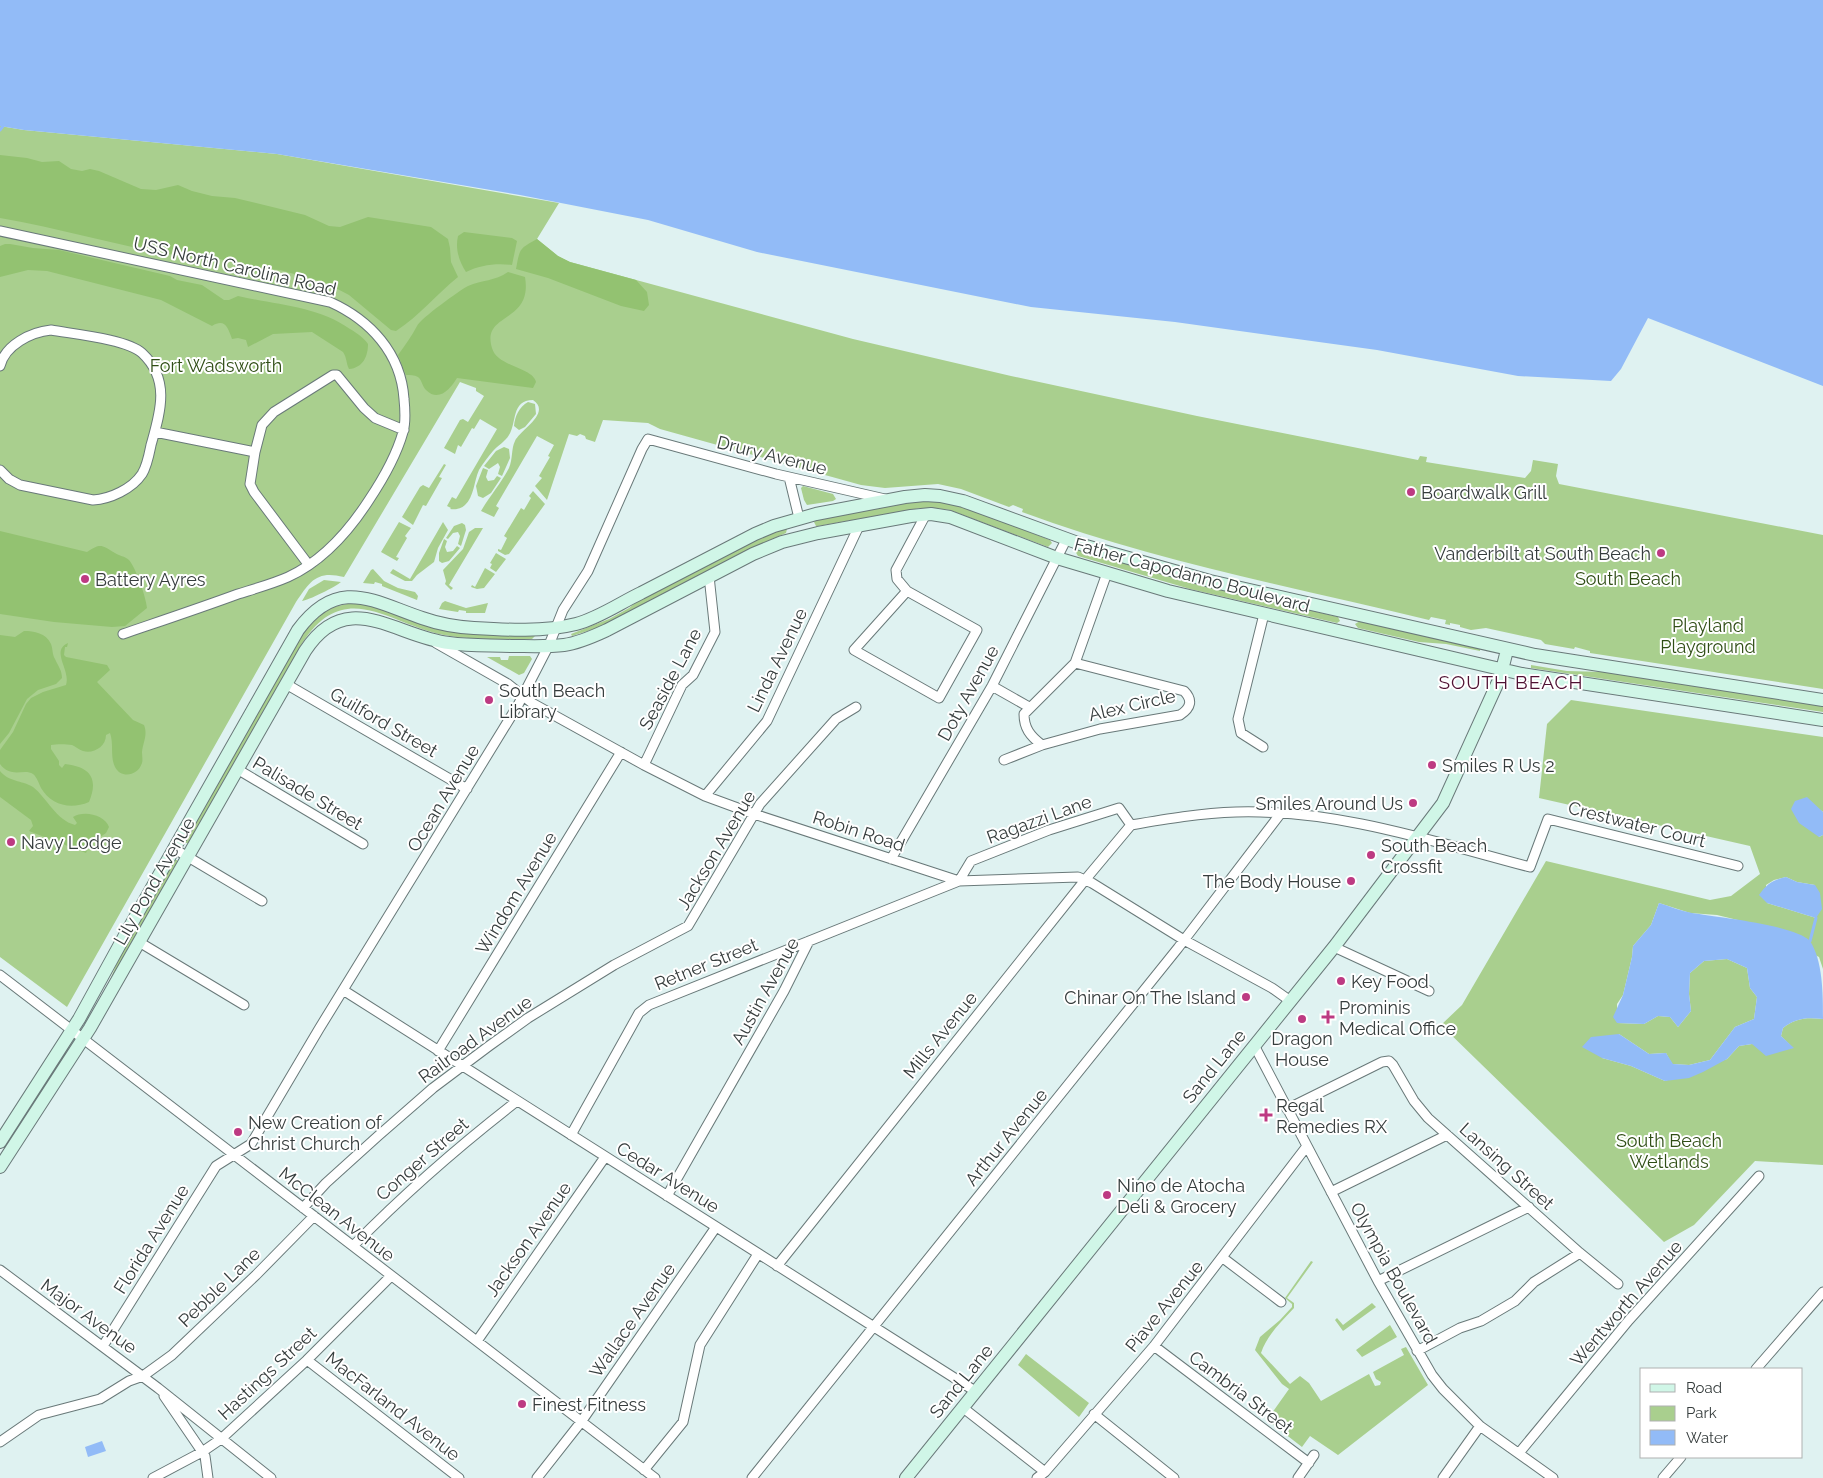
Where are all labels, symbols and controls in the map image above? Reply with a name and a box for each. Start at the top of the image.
street label: USS North Carolina Road [131,232,339,300]
park label: Fort Wadsworth [150,355,282,376]
street label: Drury Avenue [715,431,830,479]
place label: Boardwalk Grill [1421,482,1547,503]
marker: Boardwalk Grill [1405,486,1417,498]
street label: Father Capodanno Boulevard [1072,533,1312,617]
place label: Vanderbilt at South Beach [1434,543,1651,564]
marker: Vanderbilt at South Beach [1655,547,1667,559]
park label: South Beach [1575,568,1681,589]
place label: Battery Ayres [95,569,206,590]
marker: Battery Ayres [79,573,91,585]
street label: Linda Avenue [743,604,811,715]
park label: Playland Playground [1660,615,1756,657]
street label: Seaside Lane [635,624,706,733]
street label: Doty Avenue [933,641,1003,744]
district label: SOUTH BEACH [1438,671,1584,693]
place label: South Beach Library [499,680,605,722]
street label: Guilford Street [327,683,441,761]
street label: Alex Circle [1086,685,1178,725]
marker: South Beach Library [483,694,495,706]
street label: Ocean Avenue [403,740,483,855]
street label: Palisade Street [249,752,367,834]
place label: Smiles R Us 2 [1442,755,1555,776]
marker: Smiles R Us 2 [1426,759,1438,771]
street label: Jackson Avenue [672,786,760,913]
street label: Ragazzi Lane [984,790,1095,848]
place label: Smiles Around Us [1255,793,1403,814]
marker: Smiles Around Us [1407,797,1419,809]
street label: Crestwater Court [1566,797,1708,851]
street label: Robin Road [810,806,908,856]
street label: Lily Pond Avenue [109,813,199,948]
street label: Windom Avenue [471,828,561,958]
place label: Navy Lodge [21,832,122,853]
place label: South Beach Crossfit [1381,835,1487,877]
marker: Navy Lodge [5,836,17,848]
marker: South Beach Crossfit [1365,849,1377,861]
place label: The Body House [1203,871,1341,892]
marker: The Body House [1345,875,1357,887]
street label: Austin Avenue [727,933,803,1048]
street label: Retner Street [651,934,761,994]
place label: Key Food [1351,971,1429,992]
marker: Key Food [1335,975,1347,987]
street label: Mills Avenue [899,987,982,1083]
place label: Chinar On The Island [1064,987,1236,1008]
street label: Railroad Avenue [414,991,536,1087]
marker: Chinar On The Island [1240,991,1252,1003]
place label: Prominis Medical Office [1339,997,1456,1039]
marker: Prominis Medical Office [1321,1010,1335,1024]
marker: Dragon House [1296,1013,1308,1025]
street label: Sand Lane [1178,1025,1250,1107]
place label: Dragon House [1271,1028,1333,1070]
street label: Arthur Avenue [960,1084,1052,1190]
place label: Regal Remedies RX [1276,1095,1388,1137]
marker: Regal Remedies RX [1260,1109,1272,1121]
place label: New Creation of Christ Church [248,1112,383,1154]
street label: Conger Street [371,1113,473,1205]
street label: Lansing Street [1456,1118,1558,1214]
marker: New Creation of Christ Church [232,1126,244,1138]
park label: South Beach Wetlands [1616,1130,1722,1172]
street label: Cedar Avenue [613,1137,724,1217]
street label: McClean Avenue [275,1162,399,1266]
place label: Nino de Atocha Deli & Grocery [1117,1175,1245,1217]
street label: Jackson Avenue [481,1177,576,1300]
street label: Florida Avenue [109,1180,193,1297]
marker: Nino de Atocha Deli & Grocery [1101,1189,1113,1201]
street label: Olympia Boulevard [1346,1198,1442,1348]
street label: Wentworth Avenue [1566,1236,1687,1370]
street label: Pebble Lane [174,1243,264,1331]
street label: Piave Avenue [1121,1256,1208,1356]
street label: Wallace Avenue [585,1258,680,1381]
street label: Major Avenue [37,1274,141,1358]
street label: Hastings Street [214,1322,320,1424]
street label: Sand Lane [925,1340,997,1422]
street label: Cambria Street [1185,1346,1297,1438]
street label: MacFarland Avenue [322,1347,465,1465]
legend [1640,1368,1803,1458]
text: Road [1686,1379,1722,1397]
place label: Finest Fitness [532,1394,646,1415]
marker: Finest Fitness [516,1398,528,1410]
text: Park [1686,1404,1717,1422]
text: Water [1686,1429,1729,1447]

